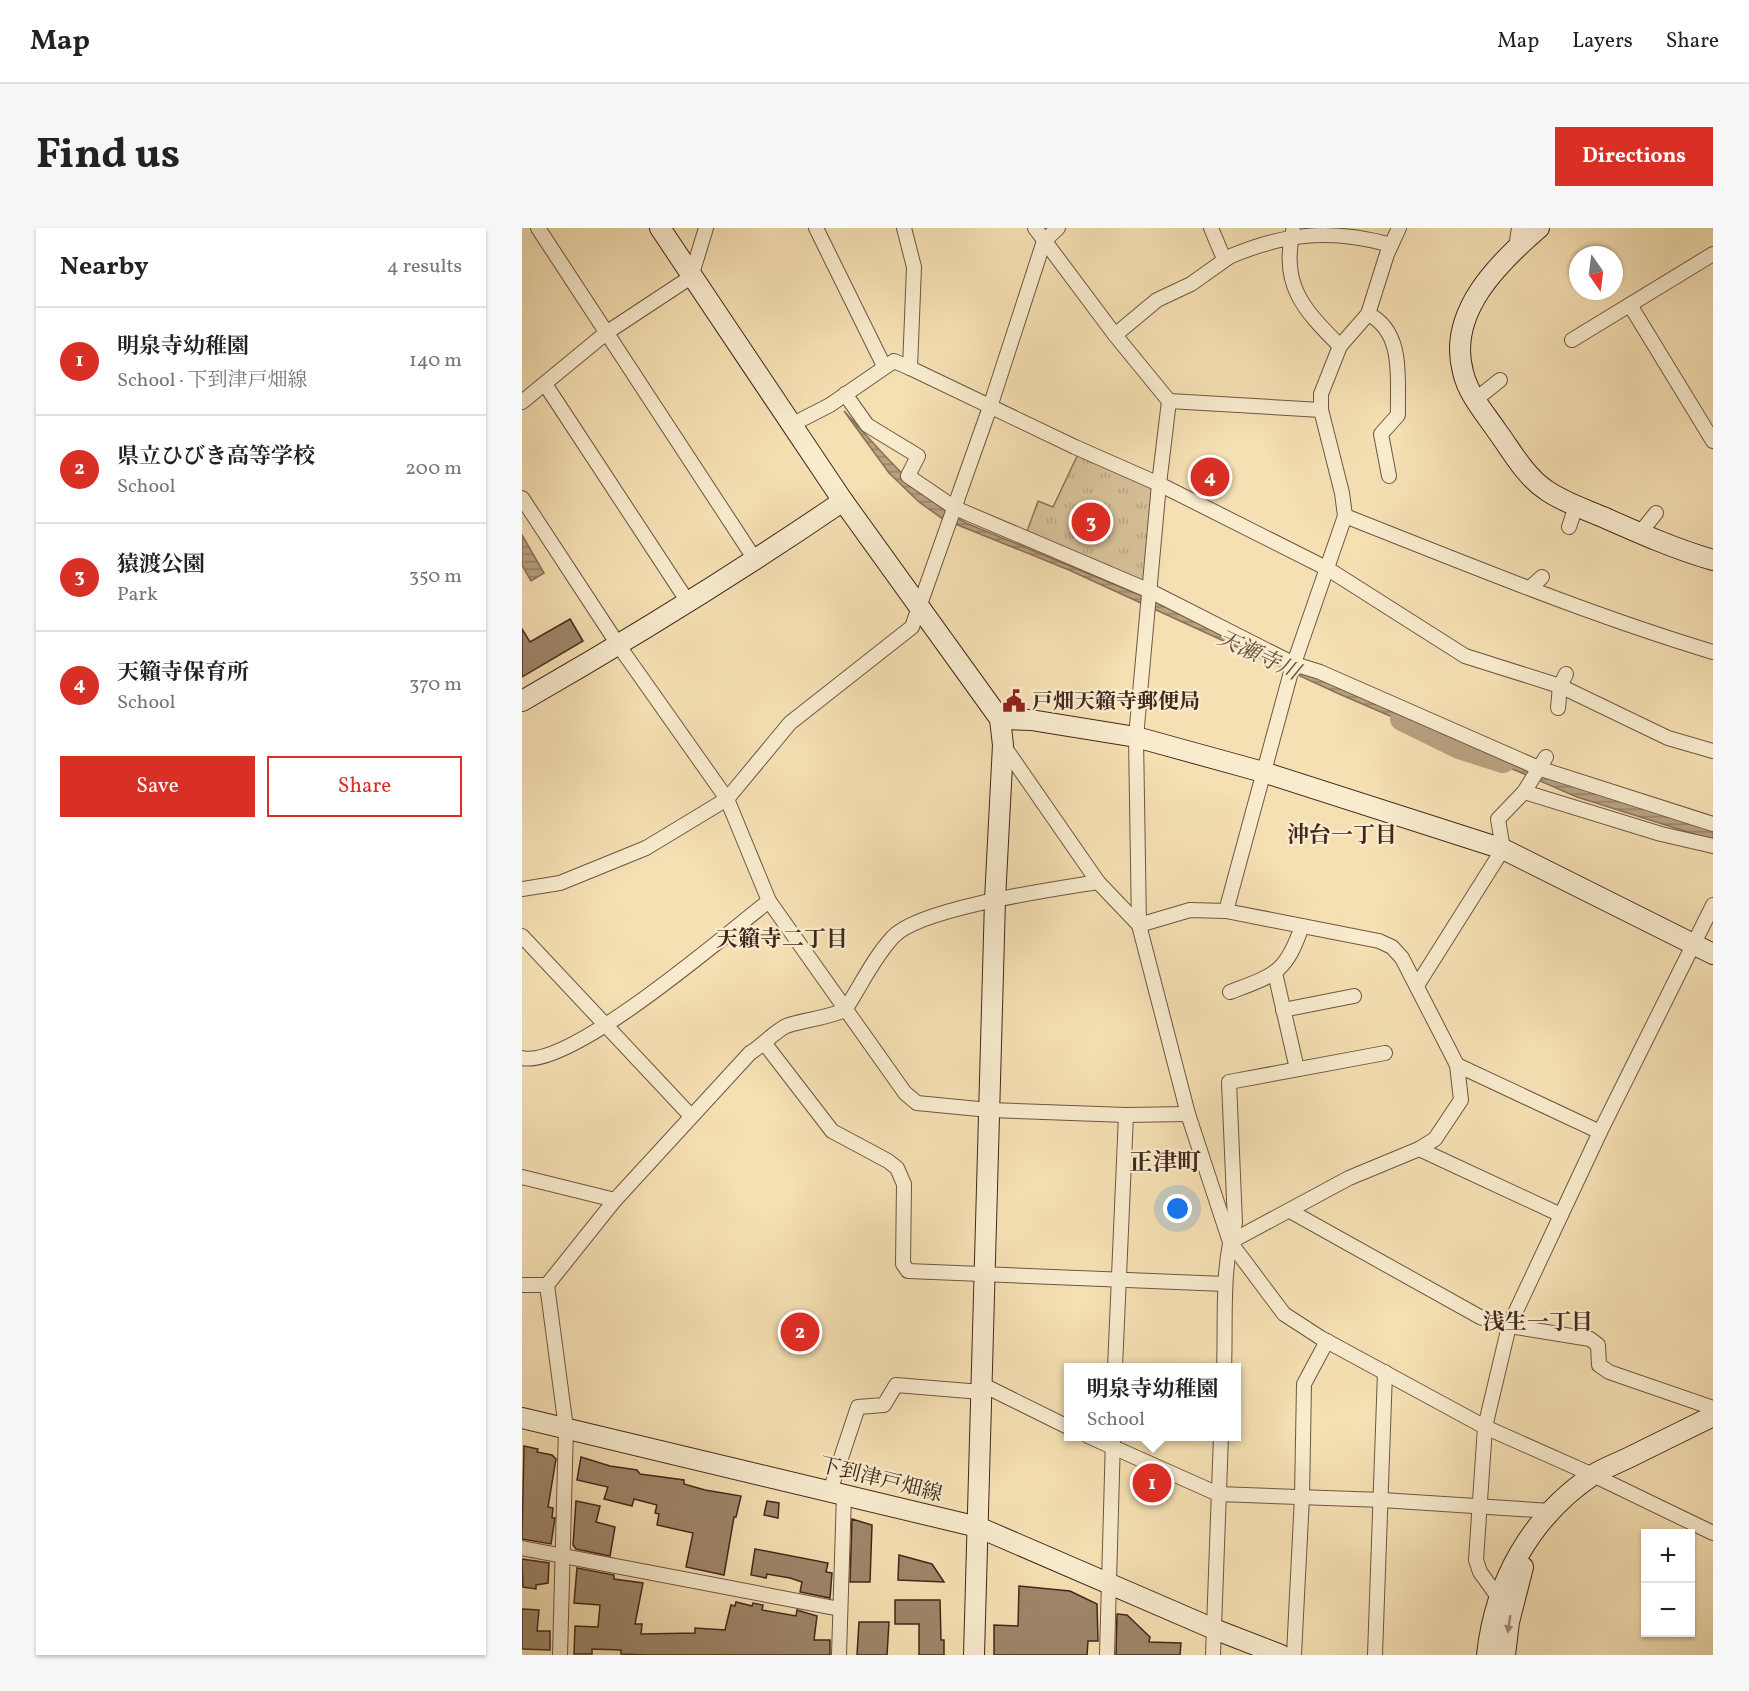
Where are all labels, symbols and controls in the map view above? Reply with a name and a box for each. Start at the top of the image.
text: Map [30,22,90,61]
text: Map [1497,27,1539,56]
text: Layers [1572,27,1633,56]
text: Share [1666,27,1719,56]
text: Find us [36,127,180,186]
button: Directions [1555,127,1713,186]
north arrow [1569,246,1623,300]
text: Nearby [60,249,149,285]
text: 4 results [387,253,462,281]
text: 明泉寺幼稚園 [117,332,249,363]
text: 1 [75,347,84,375]
text: 140 m [409,347,462,375]
text: School · 下到津戸畑線 [117,367,307,395]
text: 県立ひびき高等学校 [117,442,315,473]
pin: 4 [1190,454,1230,500]
text: 2 [74,455,85,483]
text: 200 m [405,455,462,483]
text: School [117,473,175,501]
pin: 3 [1072,500,1110,544]
text: 猿渡公園 [117,550,205,581]
text: 3 [74,563,85,591]
text: 350 m [409,563,462,591]
text: Park [117,581,158,609]
water label: 天瀬寺川 [1212,624,1306,690]
text: 天籟寺保育所 [117,658,249,689]
text: 4 [73,671,86,699]
text: 370 m [409,671,462,699]
public building icon: 戸畑天籟寺郵便局 [1001,688,1027,714]
place label: 戸畑天籟寺郵便局 [1032,688,1200,717]
text: School [117,689,175,717]
button: Save [60,756,255,817]
button: Share [267,756,462,817]
district label: 沖台一丁目 [1287,821,1397,852]
district label: 天籟寺二丁目 [716,925,848,956]
district label: 正津町 [1129,1147,1201,1181]
your location [1163,1194,1192,1223]
district label: 浅生一丁目 [1483,1308,1593,1339]
pin: 2 [780,1310,820,1354]
popup [1064,1363,1241,1441]
text: 明泉寺幼稚園 [1086,1375,1219,1406]
text: School [1086,1406,1145,1434]
street label: 下到津戸畑線 [816,1451,945,1510]
pin: 1 [1132,1460,1172,1506]
map controls [1641,1529,1695,1637]
button: + [1641,1529,1695,1583]
button: − [1641,1583,1695,1637]
one-way arrow [1504,1614,1513,1633]

